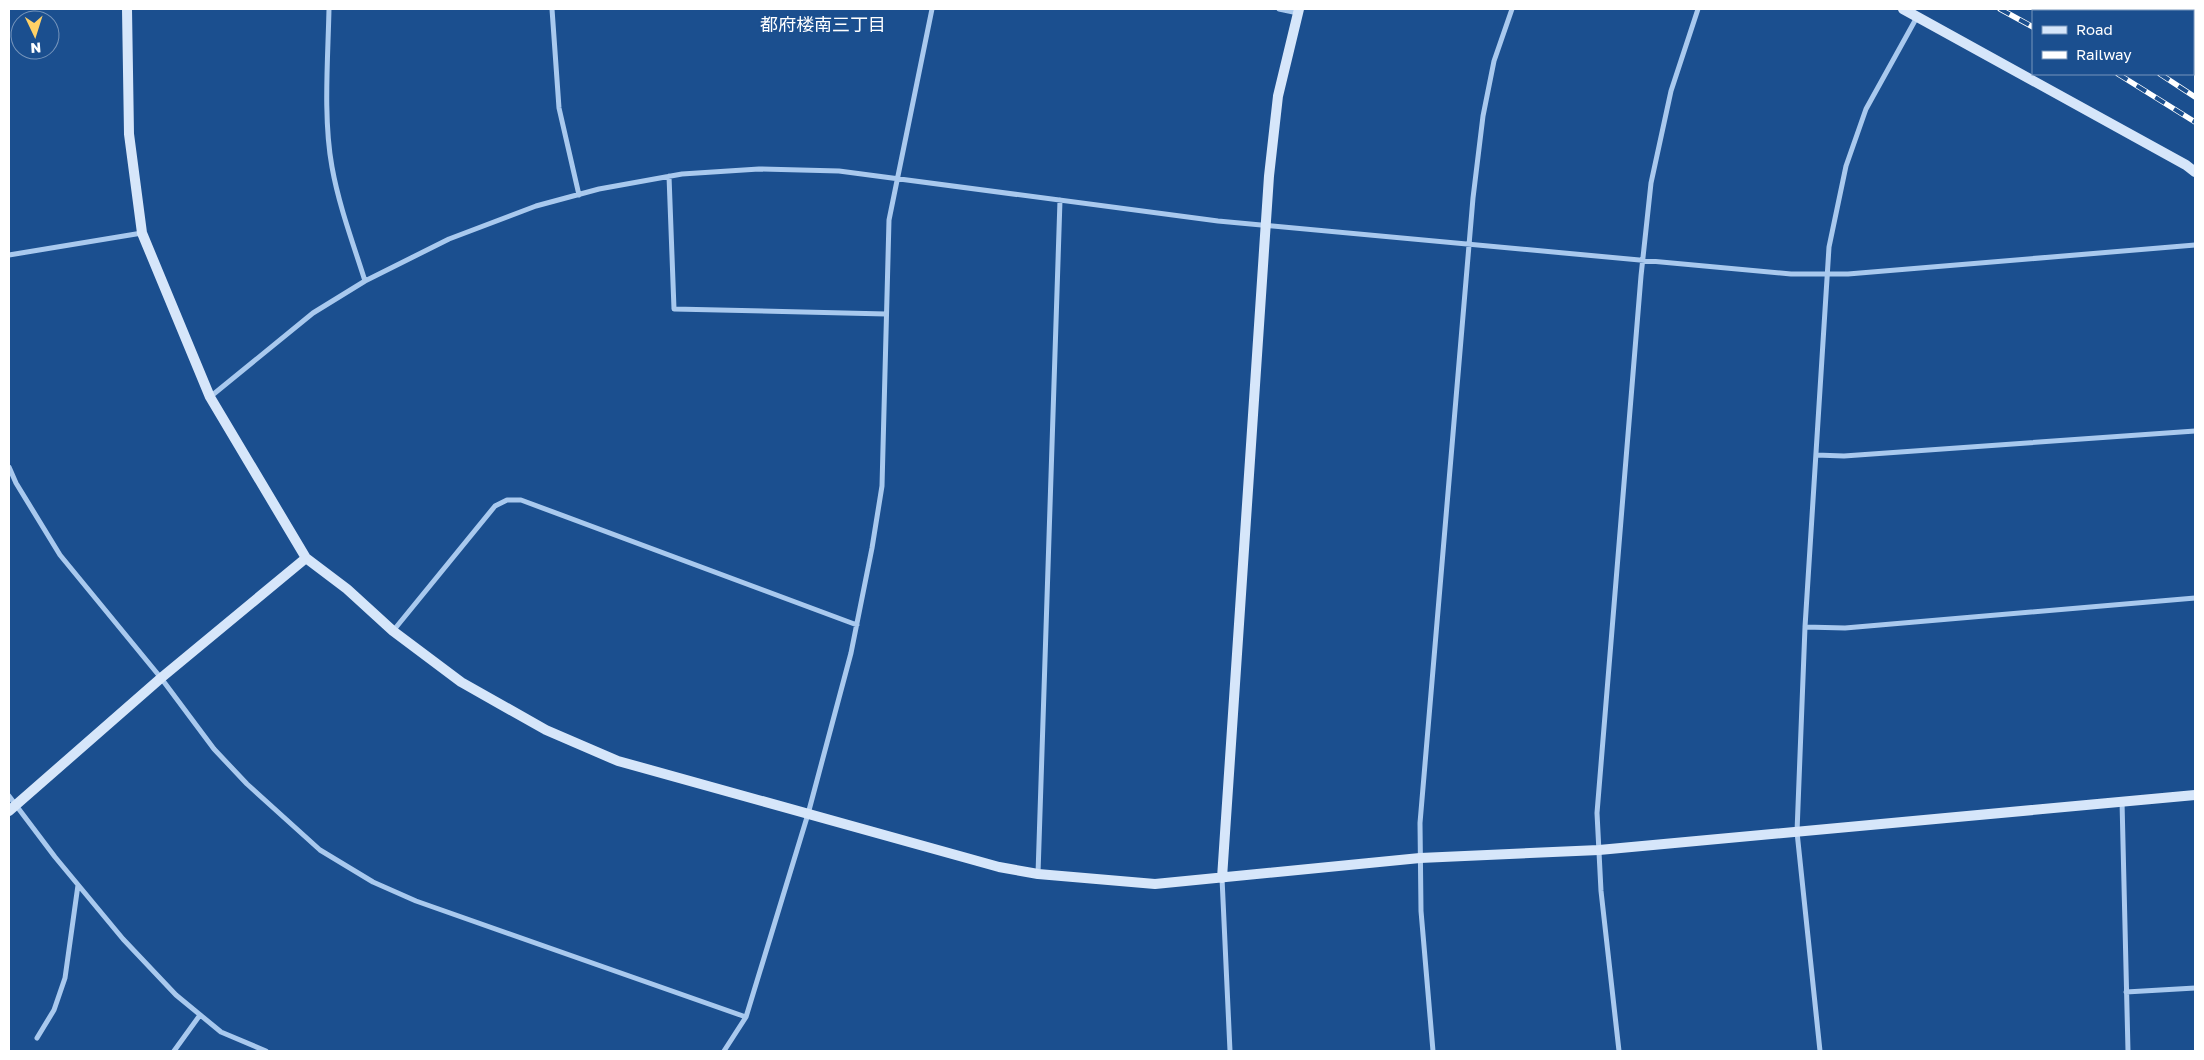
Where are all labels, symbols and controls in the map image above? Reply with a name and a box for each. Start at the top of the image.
north arrow [10,10,60,60]
legend [2032,10,2194,75]
district label: 都府楼南三丁目 [760,13,886,35]
text: Road [2076,20,2113,38]
text: N [30,40,42,57]
text: Railway [2076,45,2132,63]

